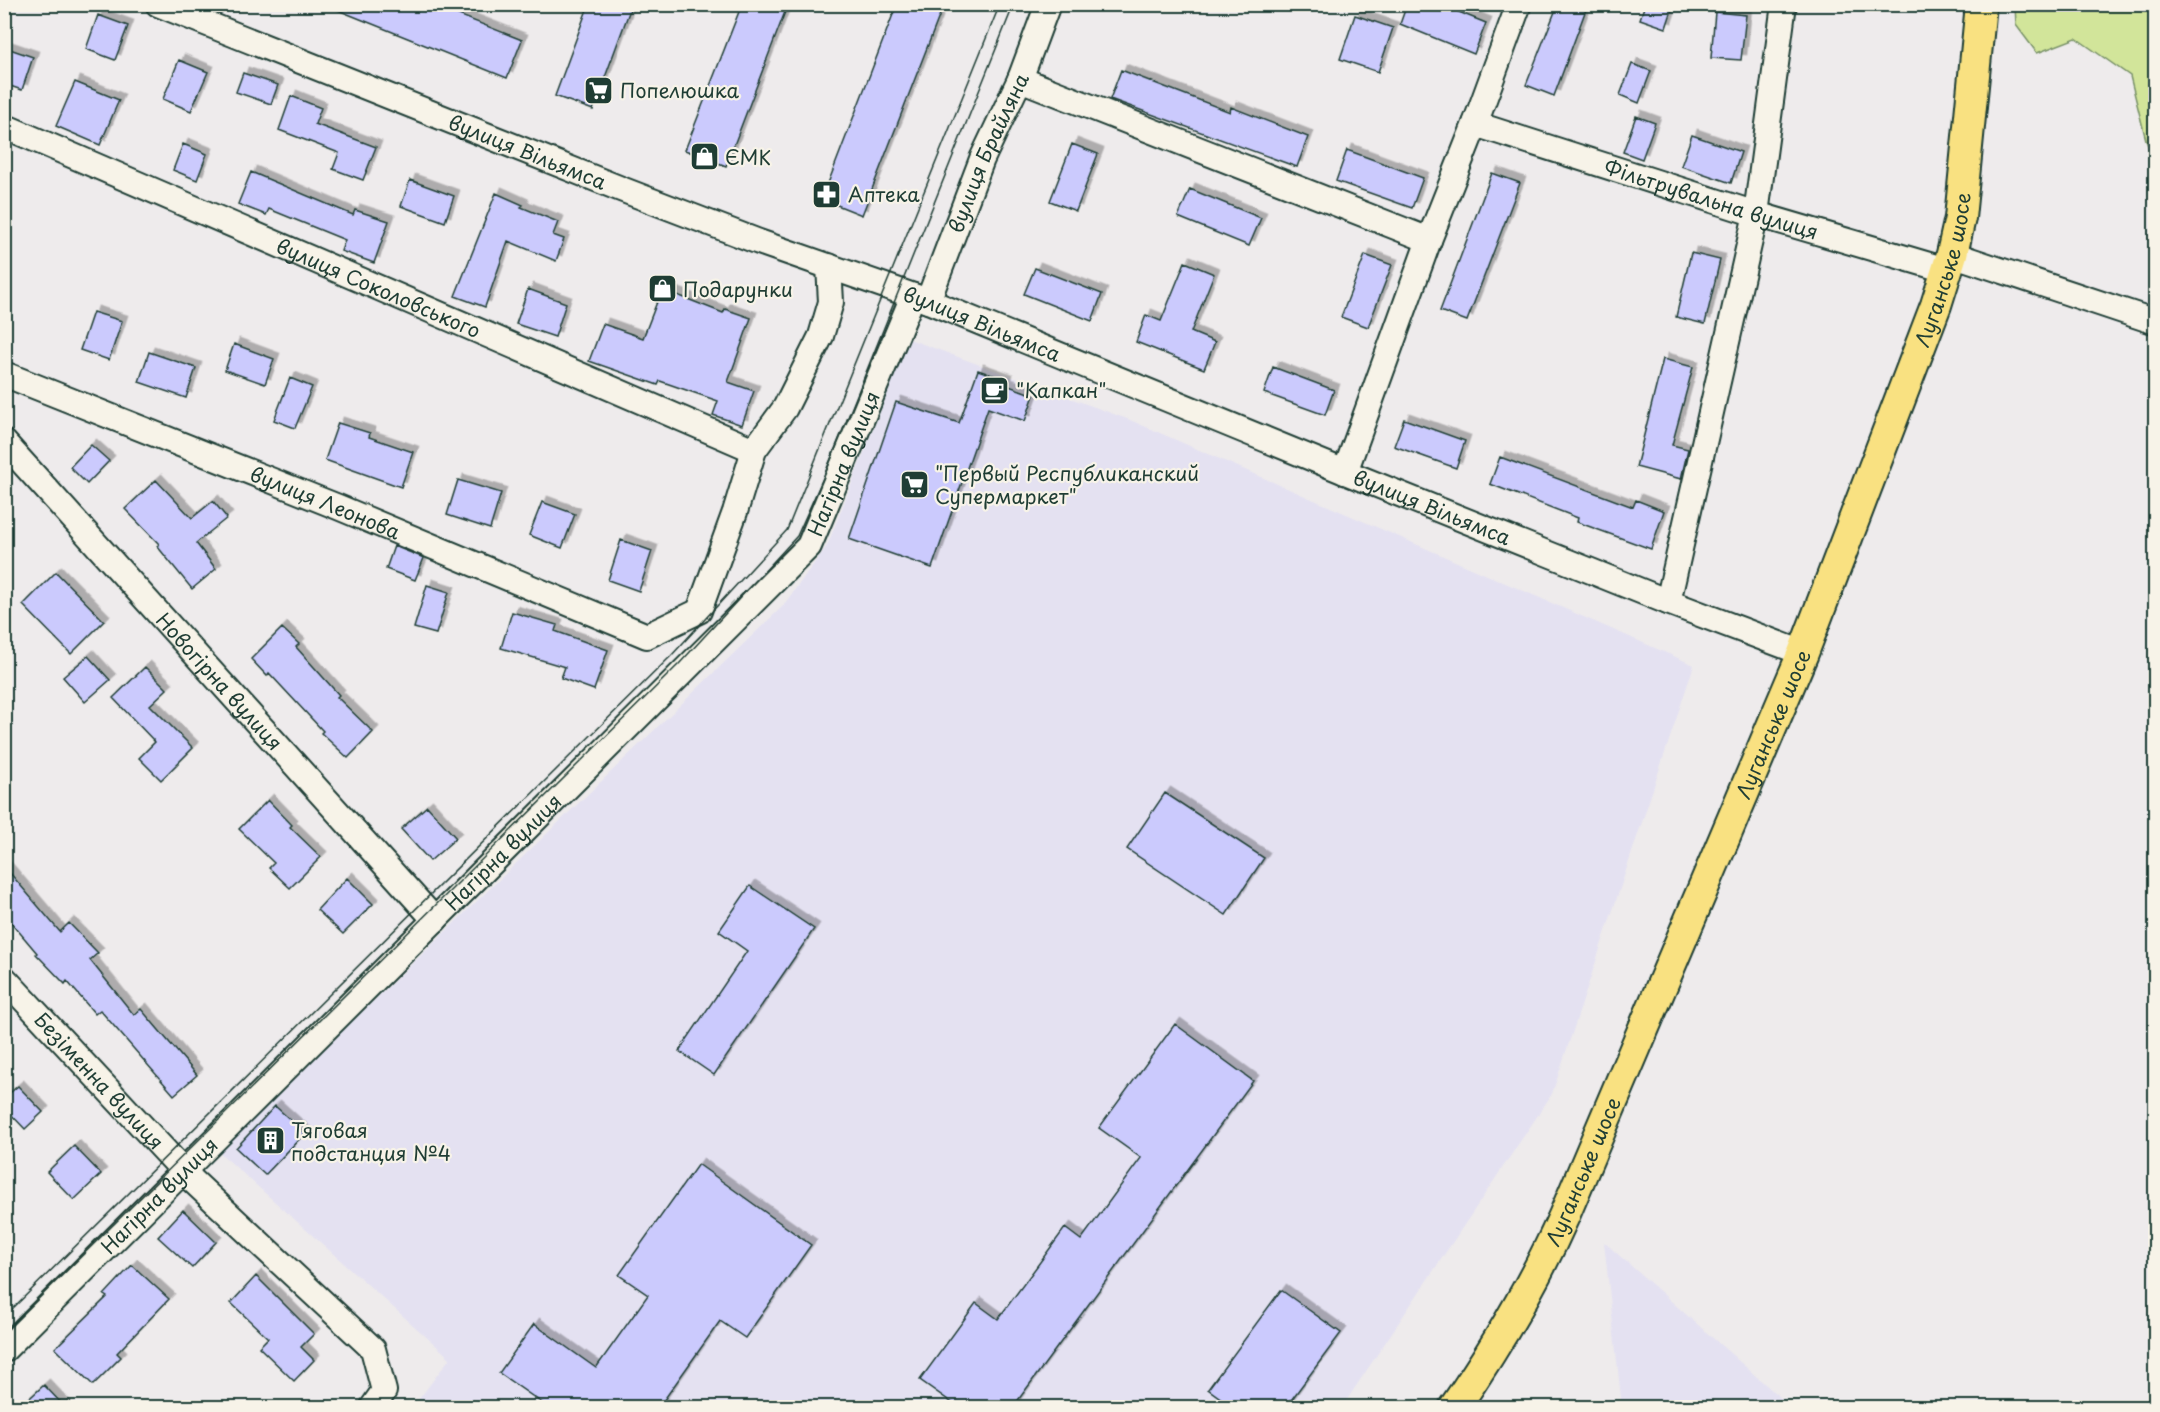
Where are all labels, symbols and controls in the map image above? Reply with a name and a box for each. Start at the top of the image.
street label: вулиця Брайляна [940,67,1036,237]
supermarket icon: Попелюшка [583,74,615,106]
place label: Попелюшка [620,75,740,105]
street label: вулиця Вільямса [444,107,611,197]
shop icon: ЄМК [688,141,720,173]
place label: ЄМК [725,142,771,172]
street label: Фільтрувальна вулиця [1601,151,1822,247]
pharmacy icon: Аптека [811,178,843,210]
place label: Аптека [848,179,920,209]
street label: Луганське шосе [1907,191,1977,351]
street label: вулиця Соколовського [272,230,485,345]
shop icon: Подарунки [646,273,678,305]
place label: Подарунки [683,274,793,304]
street label: вулиця Вільямса [899,279,1066,369]
cafe icon: "Капкан" [979,374,1011,406]
place label: "Капкан" [1016,375,1107,405]
street label: Нагірна вулиця [800,386,887,541]
street label: вулиця Леонова [246,458,406,547]
place label: "Первый Республиканский Супермаркет" [935,458,1199,511]
street label: вулиця Вільямса [1349,462,1516,552]
supermarket icon: "Первый Республиканский Супермаркет" [898,469,930,501]
street label: Новогірна вулиця [149,606,290,757]
street label: Луганське шосе [1728,645,1818,803]
street label: Нагірна вулиця [438,787,568,917]
street label: Безіменна вулиця [28,1005,171,1156]
street label: Луганське шосе [1537,1092,1628,1251]
place label: Тяговая подстанция №4 [291,1115,451,1168]
building icon: Тяговая подстанция №4 [254,1125,286,1157]
street label: Нагірна вулиця [94,1130,224,1260]

